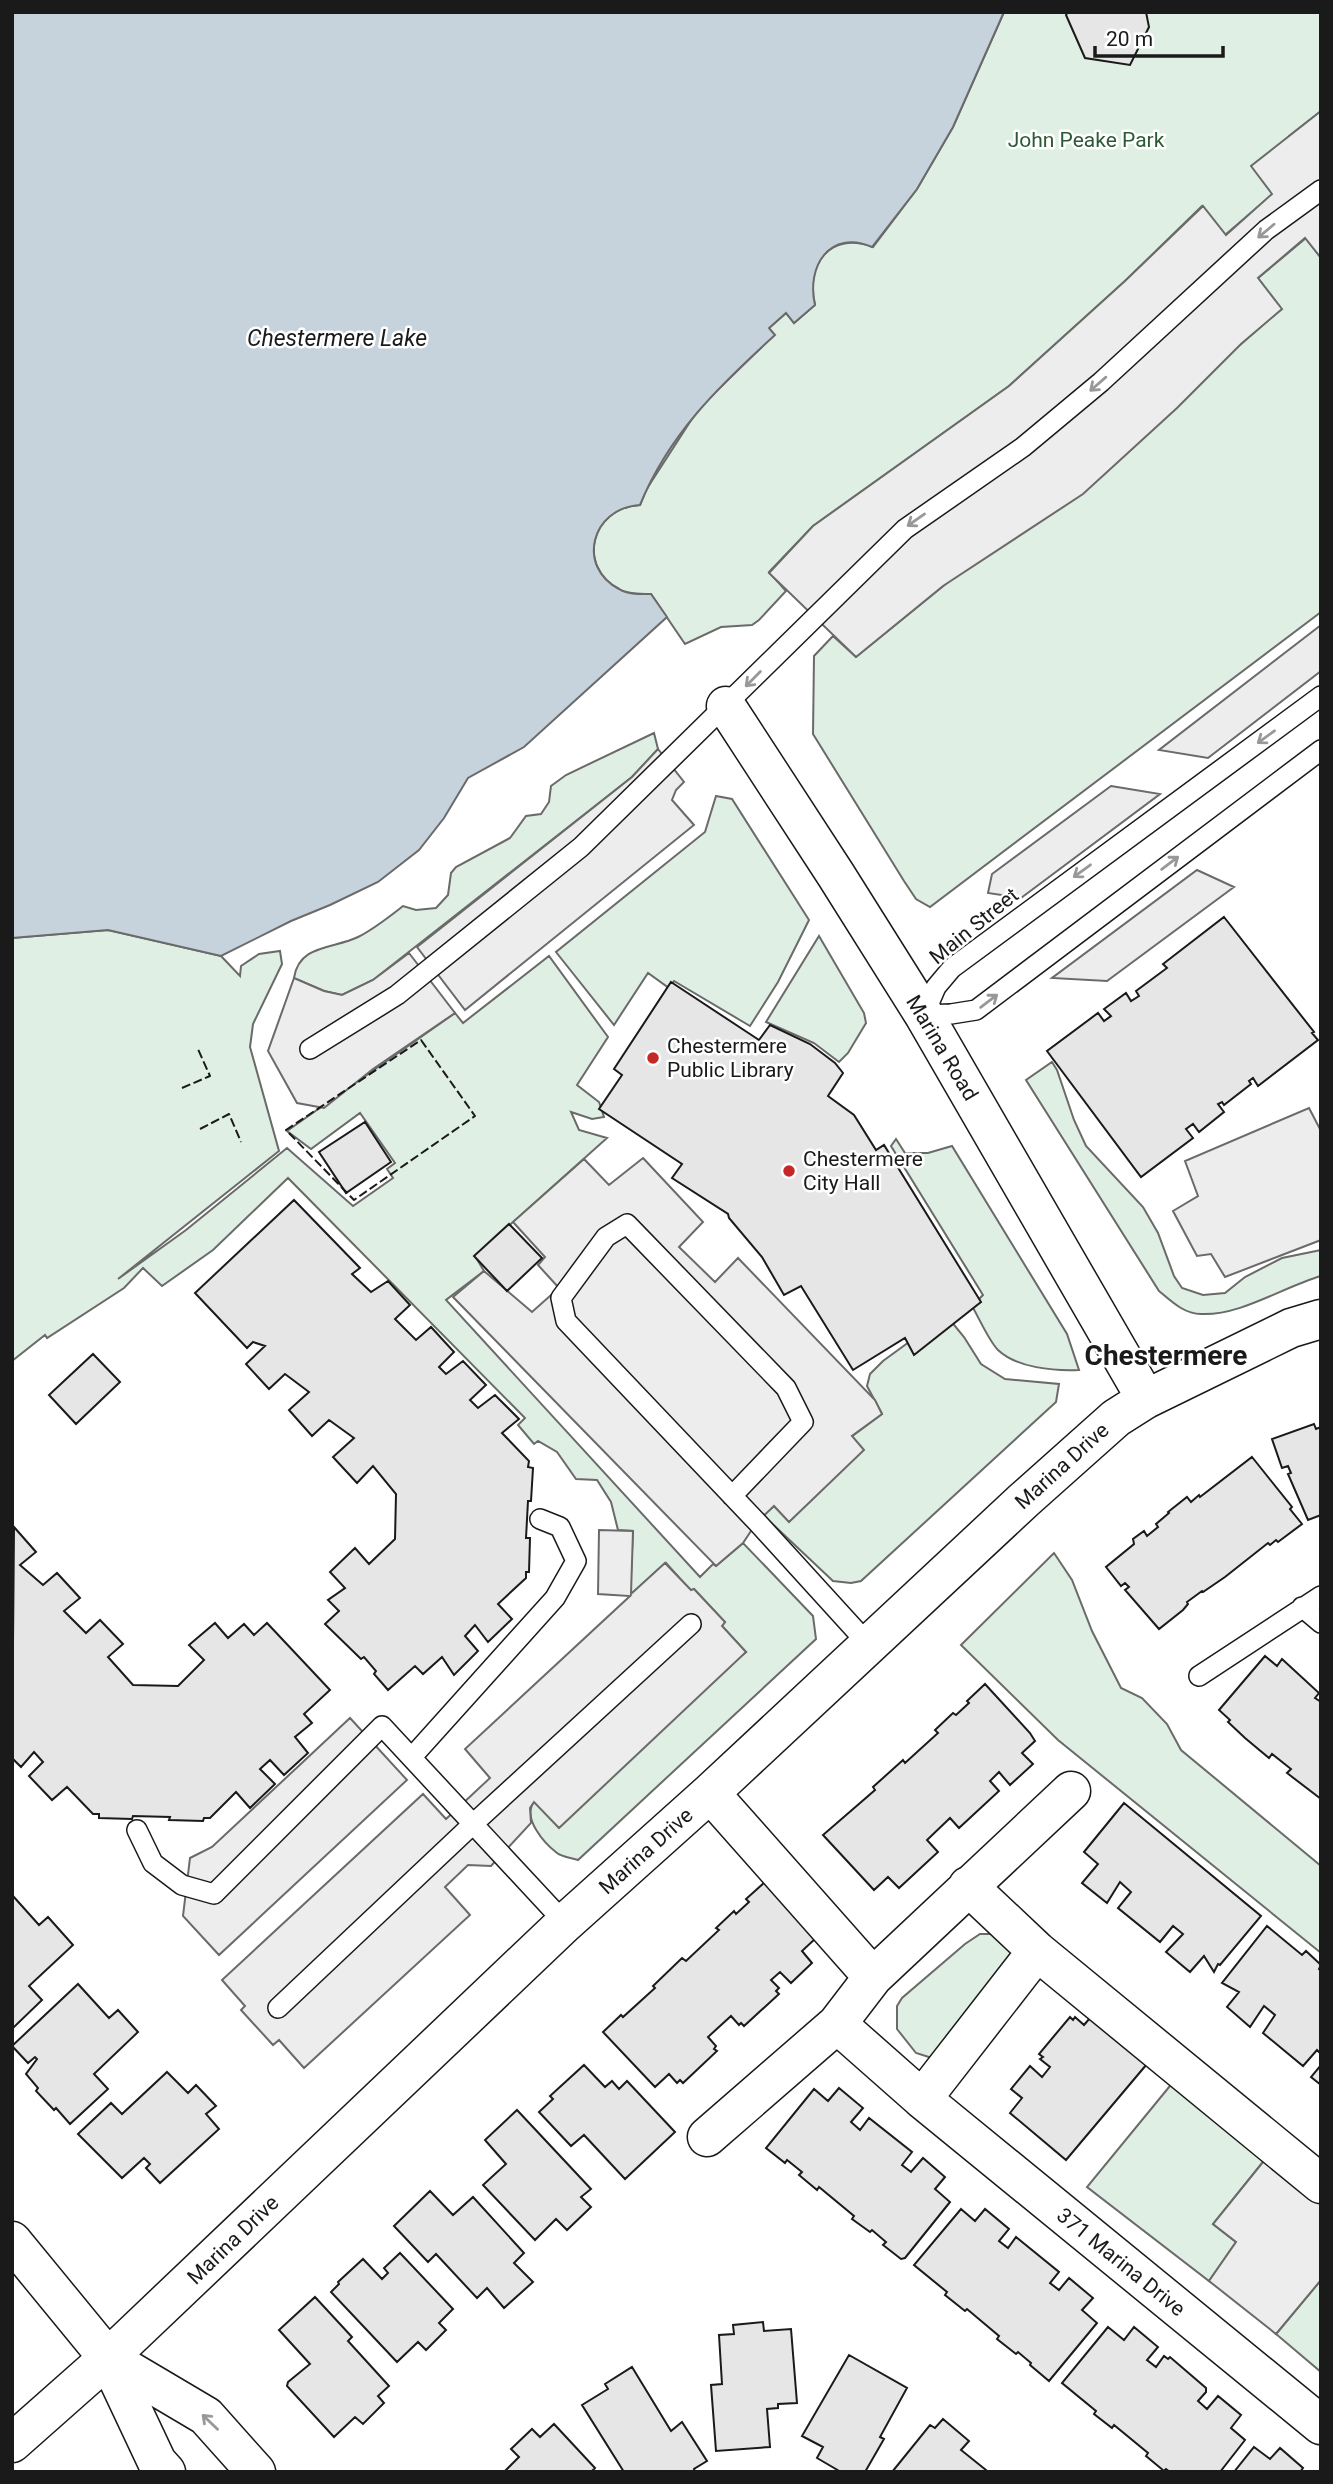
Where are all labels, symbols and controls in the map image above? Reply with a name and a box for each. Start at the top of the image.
scale bar [1095,14,1223,58]
text: 20 m [1106,27,1153,51]
park label: John Peake Park [1008,128,1165,152]
one-way arrow [1258,223,1276,238]
water label: Chestermere Lake [247,325,427,352]
one-way arrow [1090,376,1108,392]
one-way arrow [907,513,927,527]
one-way arrow [745,670,762,687]
one-way arrow [1257,729,1276,744]
one-way arrow [1161,856,1179,871]
one-way arrow [1073,864,1092,878]
street label: Main Street [925,883,1023,969]
street label: Marina Road [901,991,983,1105]
one-way arrow [979,993,998,1008]
place label: Chestermere Public Library [667,1034,794,1082]
marker: Chestermere Public Library [645,1050,661,1066]
place label: Chestermere City Hall [803,1147,923,1195]
marker: Chestermere City Hall [781,1163,797,1179]
district label: Chestermere [1085,1339,1247,1372]
street label: Marina Drive [1010,1418,1114,1514]
street label: Marina Drive [594,1803,698,1899]
street label: Marina Drive [182,2191,284,2289]
street label: 371 Marina Drive [1052,2203,1190,2321]
one-way arrow [202,2413,219,2430]

